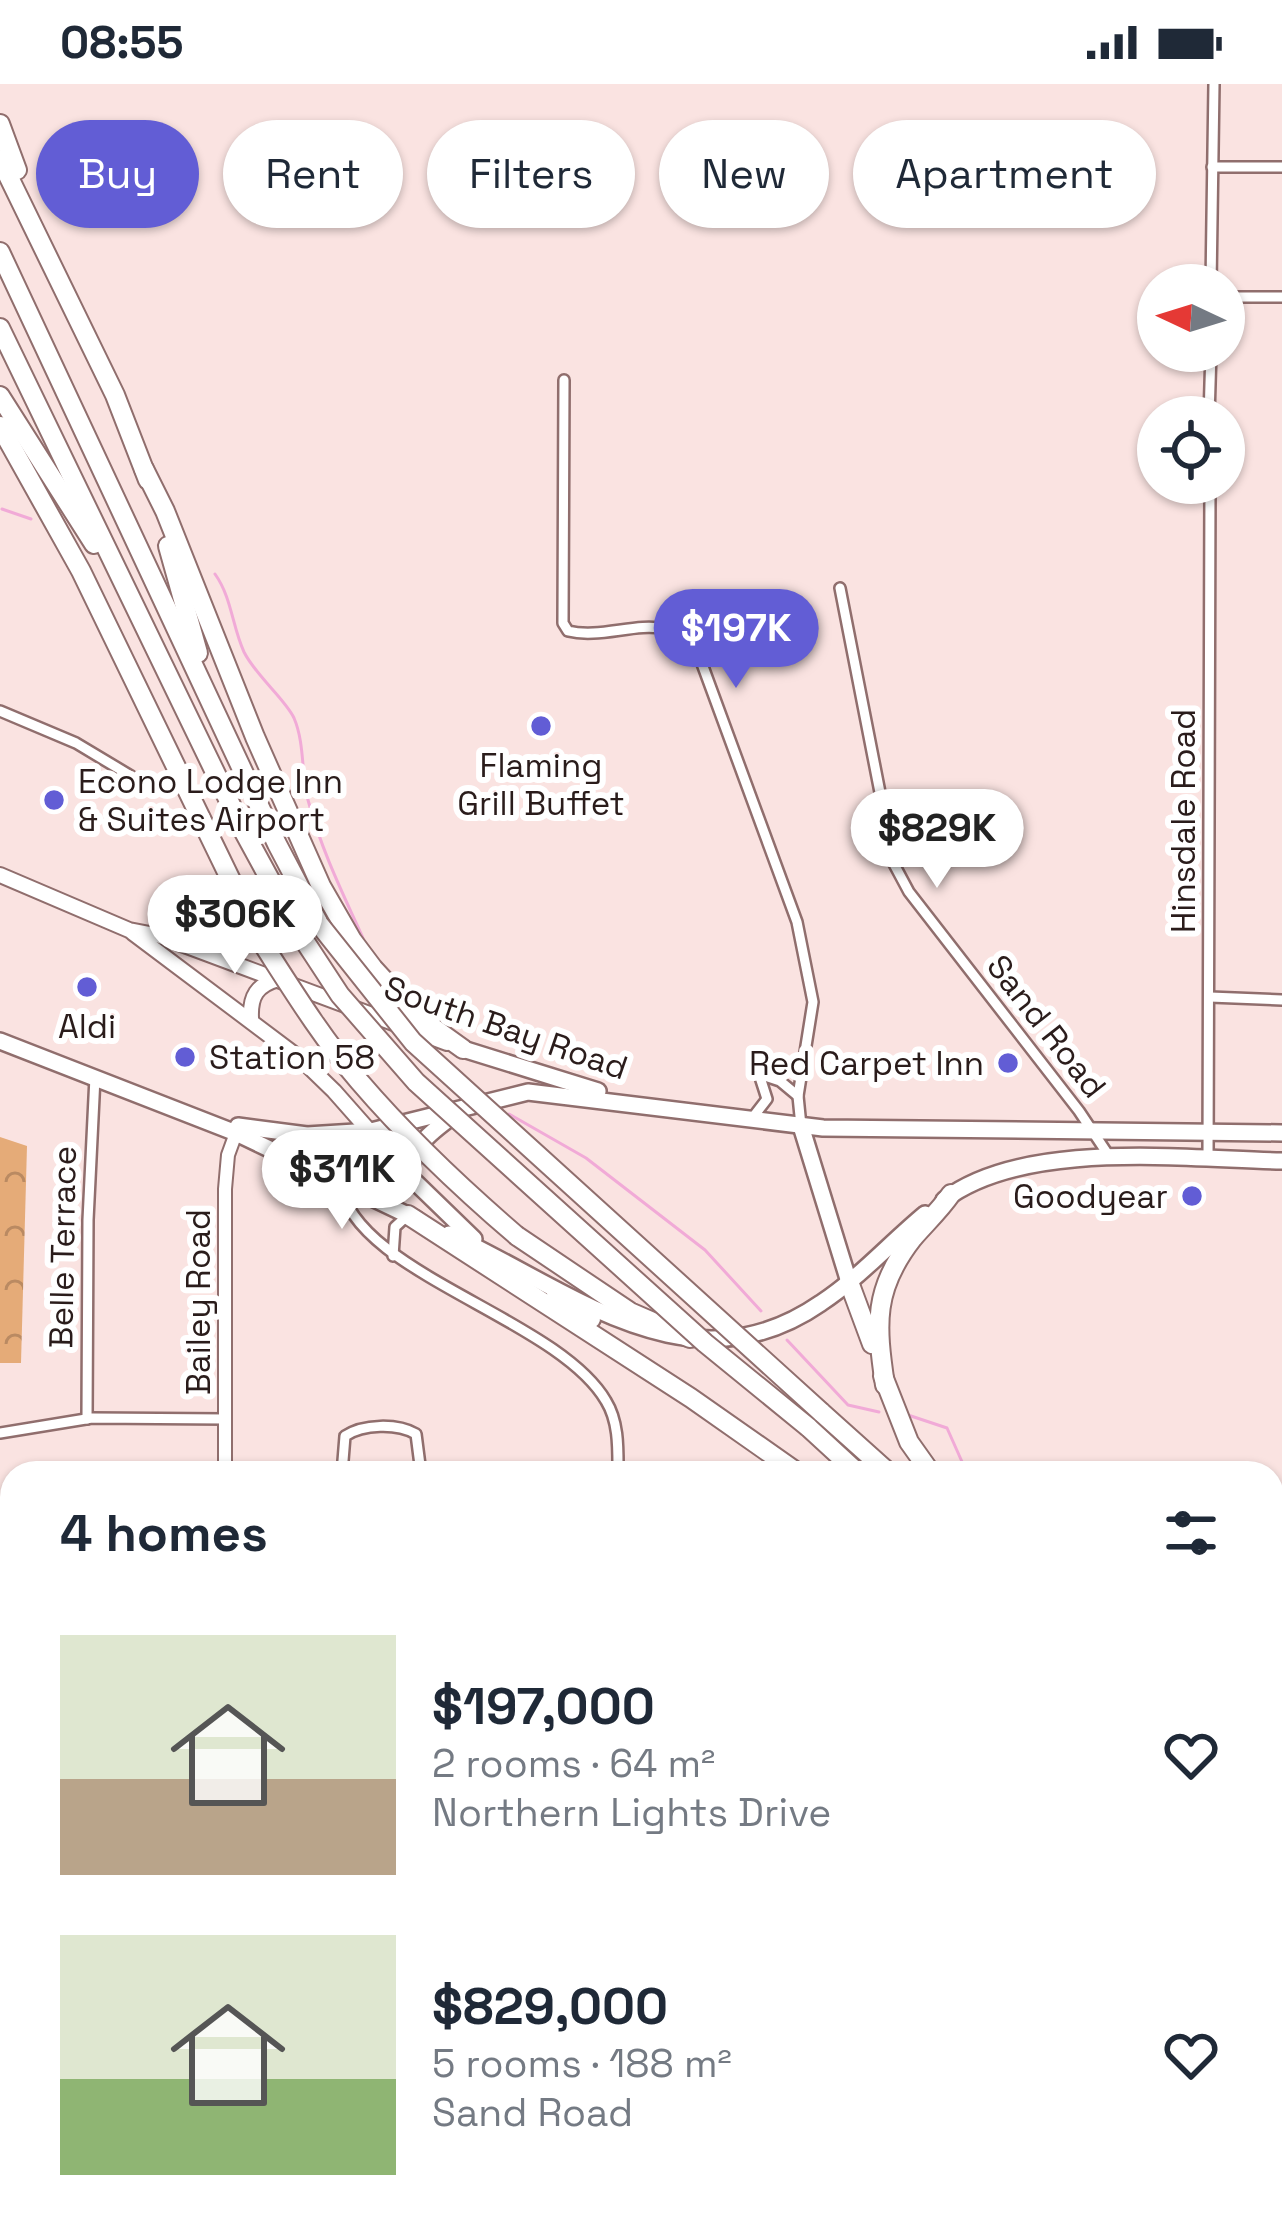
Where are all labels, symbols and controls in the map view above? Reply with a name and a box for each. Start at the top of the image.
text: 08:55 [60,14,184,71]
chip: Buy [36,120,199,228]
chip: Rent [223,120,403,228]
chip: Filters [427,120,635,228]
chip: New [659,120,829,228]
chip: Apartment [853,120,1156,228]
north arrow [1137,264,1245,372]
map controls [1137,264,1245,504]
button: locate [1137,396,1245,504]
pin: $197K [652,589,820,691]
text: $197K [681,603,791,652]
street label: Hinsdale Road [1163,709,1205,933]
marker: Flaming Grill Buffet [528,713,554,739]
place label: Flaming Grill Buffet [457,745,625,825]
place label: Econo Lodge Inn & Suites Airport [78,761,343,841]
marker: Econo Lodge Inn & Suites Airport [41,787,67,813]
pin: $829K [853,789,1021,891]
text: $829K [878,803,996,852]
pin: $306K [151,875,319,977]
text: $306K [174,889,296,938]
street label: Sand Road [977,947,1115,1107]
street label: South Bay Road [378,967,633,1089]
marker: Aldi [74,974,100,1000]
place label: Aldi [58,1006,116,1048]
place label: Station 58 [209,1037,375,1079]
place label: Red Carpet Inn [749,1043,984,1085]
marker: Station 58 [172,1044,198,1070]
marker: Red Carpet Inn [995,1050,1021,1076]
pin: $311K [258,1130,426,1232]
text: $311K [289,1144,395,1193]
street label: Belle Terrace [40,1145,86,1349]
place label: Goodyear [1013,1176,1168,1218]
marker: Goodyear [1179,1183,1205,1209]
street label: Bailey Road [178,1209,220,1395]
icon: filters [1158,1500,1224,1566]
text: 4 homes [60,1501,268,1566]
text: $197,000 [432,1674,655,1739]
icon: home [156,1683,300,1827]
icon: heart [1158,1722,1224,1788]
text: 2 rooms · 64 m² [432,1739,715,1788]
text: Northern Lights Drive [432,1788,831,1837]
text: $829,000 [432,1974,668,2039]
icon: home [156,1983,300,2127]
icon: heart [1158,2022,1224,2088]
text: 5 rooms · 188 m² [432,2039,732,2088]
text: Sand Road [432,2088,633,2137]

